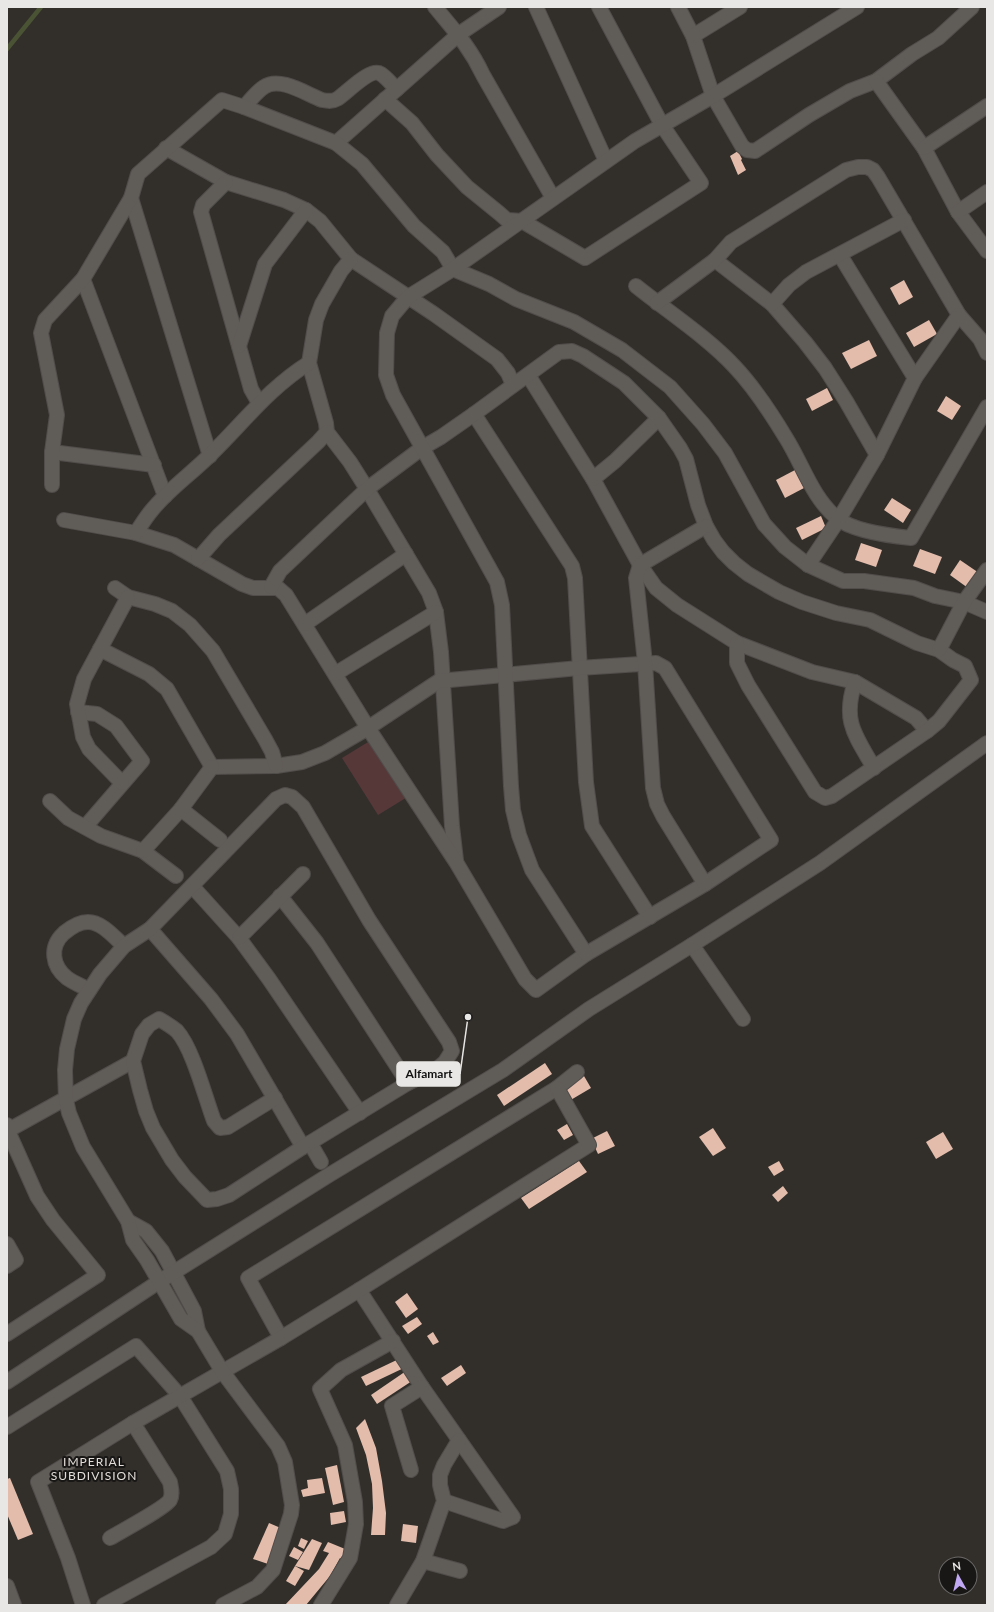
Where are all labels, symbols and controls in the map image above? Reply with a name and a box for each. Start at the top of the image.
callout: Alfamart [397,1062,460,1086]
text: Alfamart [405,1066,453,1081]
district label: IMPERIAL SUBDIVISION [51,1454,137,1483]
north arrow [938,1556,978,1596]
text: N [951,1559,962,1573]

